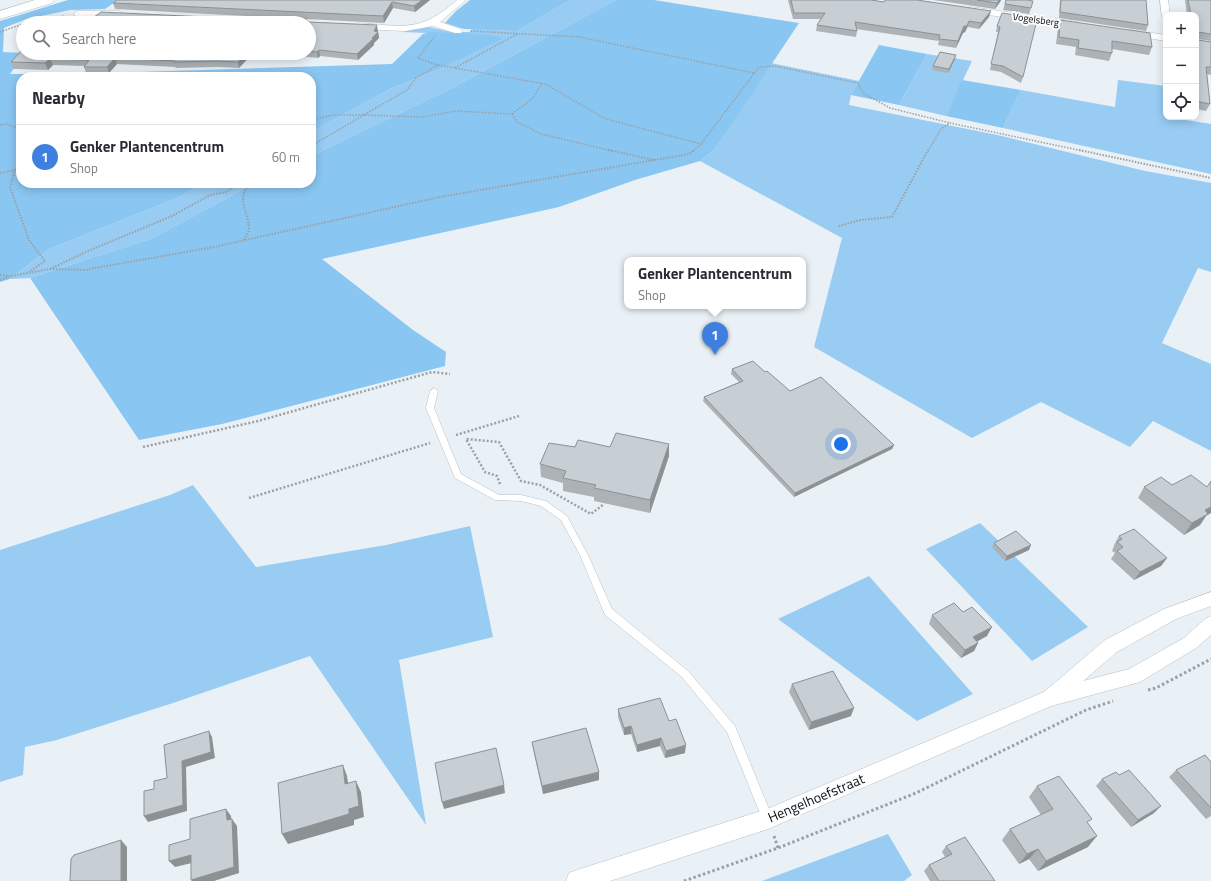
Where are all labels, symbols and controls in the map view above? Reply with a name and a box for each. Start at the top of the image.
street label: Vogelsberg [1012,9,1060,30]
map controls [1163,12,1199,120]
button: + [1163,12,1199,48]
search box [16,16,316,60]
icon: search [30,27,52,49]
text: Search here [62,27,136,50]
button: − [1163,48,1199,84]
button: locate [1163,84,1199,120]
text: Nearby [32,85,85,111]
text: Genker Plantencentrum [70,135,224,158]
text: 1 [41,147,49,167]
text: 60 m [272,147,300,167]
text: Shop [70,158,98,178]
popup [624,257,806,309]
text: Genker Plantencentrum [638,262,792,285]
text: Shop [638,285,666,305]
pin: 1 [702,322,728,355]
your location [831,434,851,454]
street label: Hengelhoefstraat [764,768,868,827]

